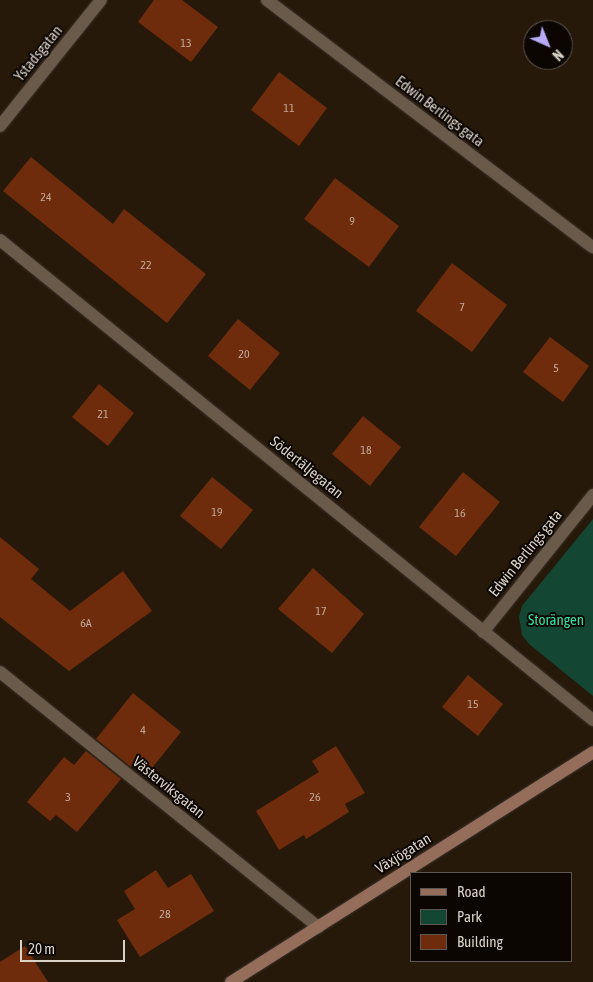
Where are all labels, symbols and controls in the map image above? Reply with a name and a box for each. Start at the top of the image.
north arrow [523,20,573,70]
street label: Ystadsgatan [10,21,66,85]
house number: 13 [180,37,192,51]
text: N [549,46,566,64]
street label: Edwin Berlings gata [392,72,488,150]
house number: 11 [283,102,295,116]
house number: 24 [40,191,52,205]
house number: 9 [349,215,355,229]
house number: 22 [140,259,152,273]
house number: 7 [459,301,465,315]
house number: 20 [238,348,250,362]
house number: 5 [553,362,559,376]
house number: 21 [97,408,109,422]
street label: Södertäljegatan [267,432,347,502]
house number: 18 [360,444,372,458]
house number: 19 [211,506,223,520]
street label: Edwin Berlings gata [484,506,566,600]
house number: 16 [454,507,466,521]
house number: 17 [315,605,327,619]
park label: Storängen [528,611,584,629]
house number: 6A [80,617,92,631]
house number: 15 [467,698,479,712]
house number: 4 [140,724,146,738]
street label: Västerviksgatan [129,752,209,822]
house number: 3 [65,791,71,805]
house number: 26 [309,791,321,805]
street label: Växjögatan [372,829,434,877]
legend [410,872,573,962]
text: Road [457,883,486,900]
house number: 28 [159,908,171,922]
text: Park [457,908,482,925]
scale bar [22,930,128,962]
text: Building [457,933,503,950]
text: 20 m [28,940,55,957]

